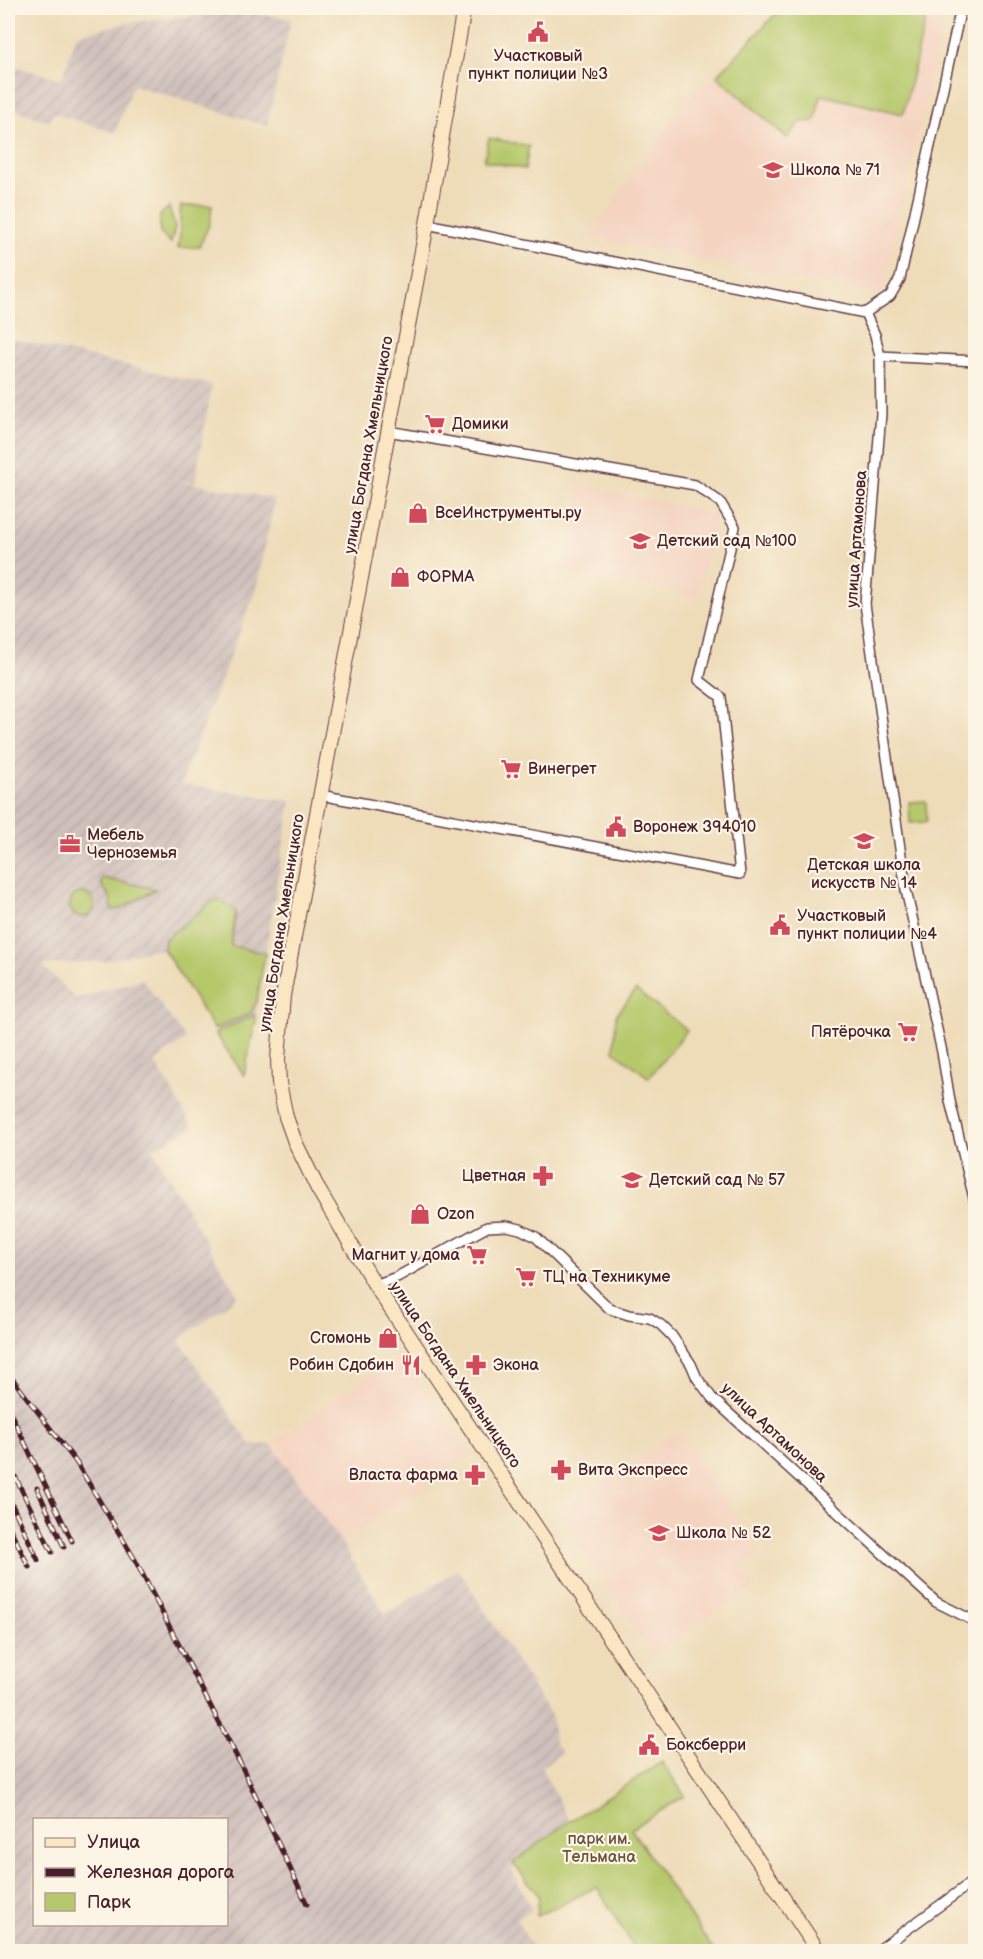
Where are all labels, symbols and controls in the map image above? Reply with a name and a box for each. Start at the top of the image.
public building icon: Участковый пункт полиции №3 [526,20,550,44]
place label: Участковый пункт полиции №3 [468,47,608,84]
school or university icon: Школа № 71 [761,158,785,182]
place label: Школа № 71 [790,161,880,180]
street label: улица Богдана Хмельницкого [340,335,398,555]
supermarket icon: Домики [423,412,447,436]
place label: Домики [452,415,509,434]
street label: улица Артамонова [843,469,871,608]
shop icon: ВсеИнструменты.ру [406,501,430,525]
place label: ВсеИнструменты.ру [435,504,582,523]
school or university icon: Детский сад №100 [628,529,652,553]
place label: Детский сад №100 [657,532,797,551]
shop icon: ФОРМА [388,565,412,589]
place label: ФОРМА [417,568,474,587]
supermarket icon: Винегрет [499,757,523,781]
place label: Винегрет [528,760,597,779]
street label: улица Богдана Хмельницкого [255,813,309,1033]
public building icon: Воронеж 394010 [604,815,628,839]
place label: Воронеж 394010 [633,818,756,837]
place label: Мебель Черноземья [87,826,177,863]
school or university icon: Детская школа искусств № 14 [852,829,876,853]
office icon: Мебель Черноземья [58,832,82,856]
place label: Детская школа искусств № 14 [807,856,921,893]
place label: Участковый пункт полиции №4 [797,907,937,944]
public building icon: Участковый пункт полиции №4 [768,913,792,937]
supermarket icon: Пятёрочка [896,1020,920,1044]
place label: Пятёрочка [811,1023,892,1042]
pharmacy icon: Цветная [531,1164,555,1188]
place label: Цветная [462,1167,526,1186]
school or university icon: Детский сад № 57 [620,1168,644,1192]
place label: Детский сад № 57 [649,1171,785,1190]
shop icon: Ozon [408,1202,432,1226]
place label: Ozon [437,1205,475,1224]
supermarket icon: Магнит у дома [465,1243,489,1267]
place label: Магнит у дома [351,1246,461,1265]
supermarket icon: ТЦ на Техникуме [514,1265,538,1289]
place label: ТЦ на Техникуме [543,1268,671,1287]
street label: улица Богдана Хмельницкого [385,1278,525,1472]
shop icon: Сгомонь [376,1326,400,1350]
place label: Сгомонь [310,1329,371,1348]
restaurant icon: Робин Сдобин [399,1353,423,1377]
pharmacy icon: Экона [464,1353,488,1377]
place label: Робин Сдобин [289,1356,394,1375]
place label: Экона [493,1356,539,1375]
street label: улица Артамонова [717,1379,831,1487]
pharmacy icon: Вита Экспресс [549,1458,573,1482]
place label: Вита Экспресс [578,1461,688,1480]
pharmacy icon: Власта фарма [463,1463,487,1487]
place label: Власта фарма [349,1466,459,1485]
school or university icon: Школа № 52 [647,1521,671,1545]
place label: Школа № 52 [676,1524,771,1543]
public building icon: Боксберри [637,1733,661,1757]
place label: Боксберри [666,1736,746,1755]
legend [33,1818,228,1926]
park label: парк им. Тельмана [562,1830,636,1867]
text: Улица [87,1832,141,1853]
text: Железная дорога [87,1862,235,1883]
text: Парк [87,1892,131,1913]

